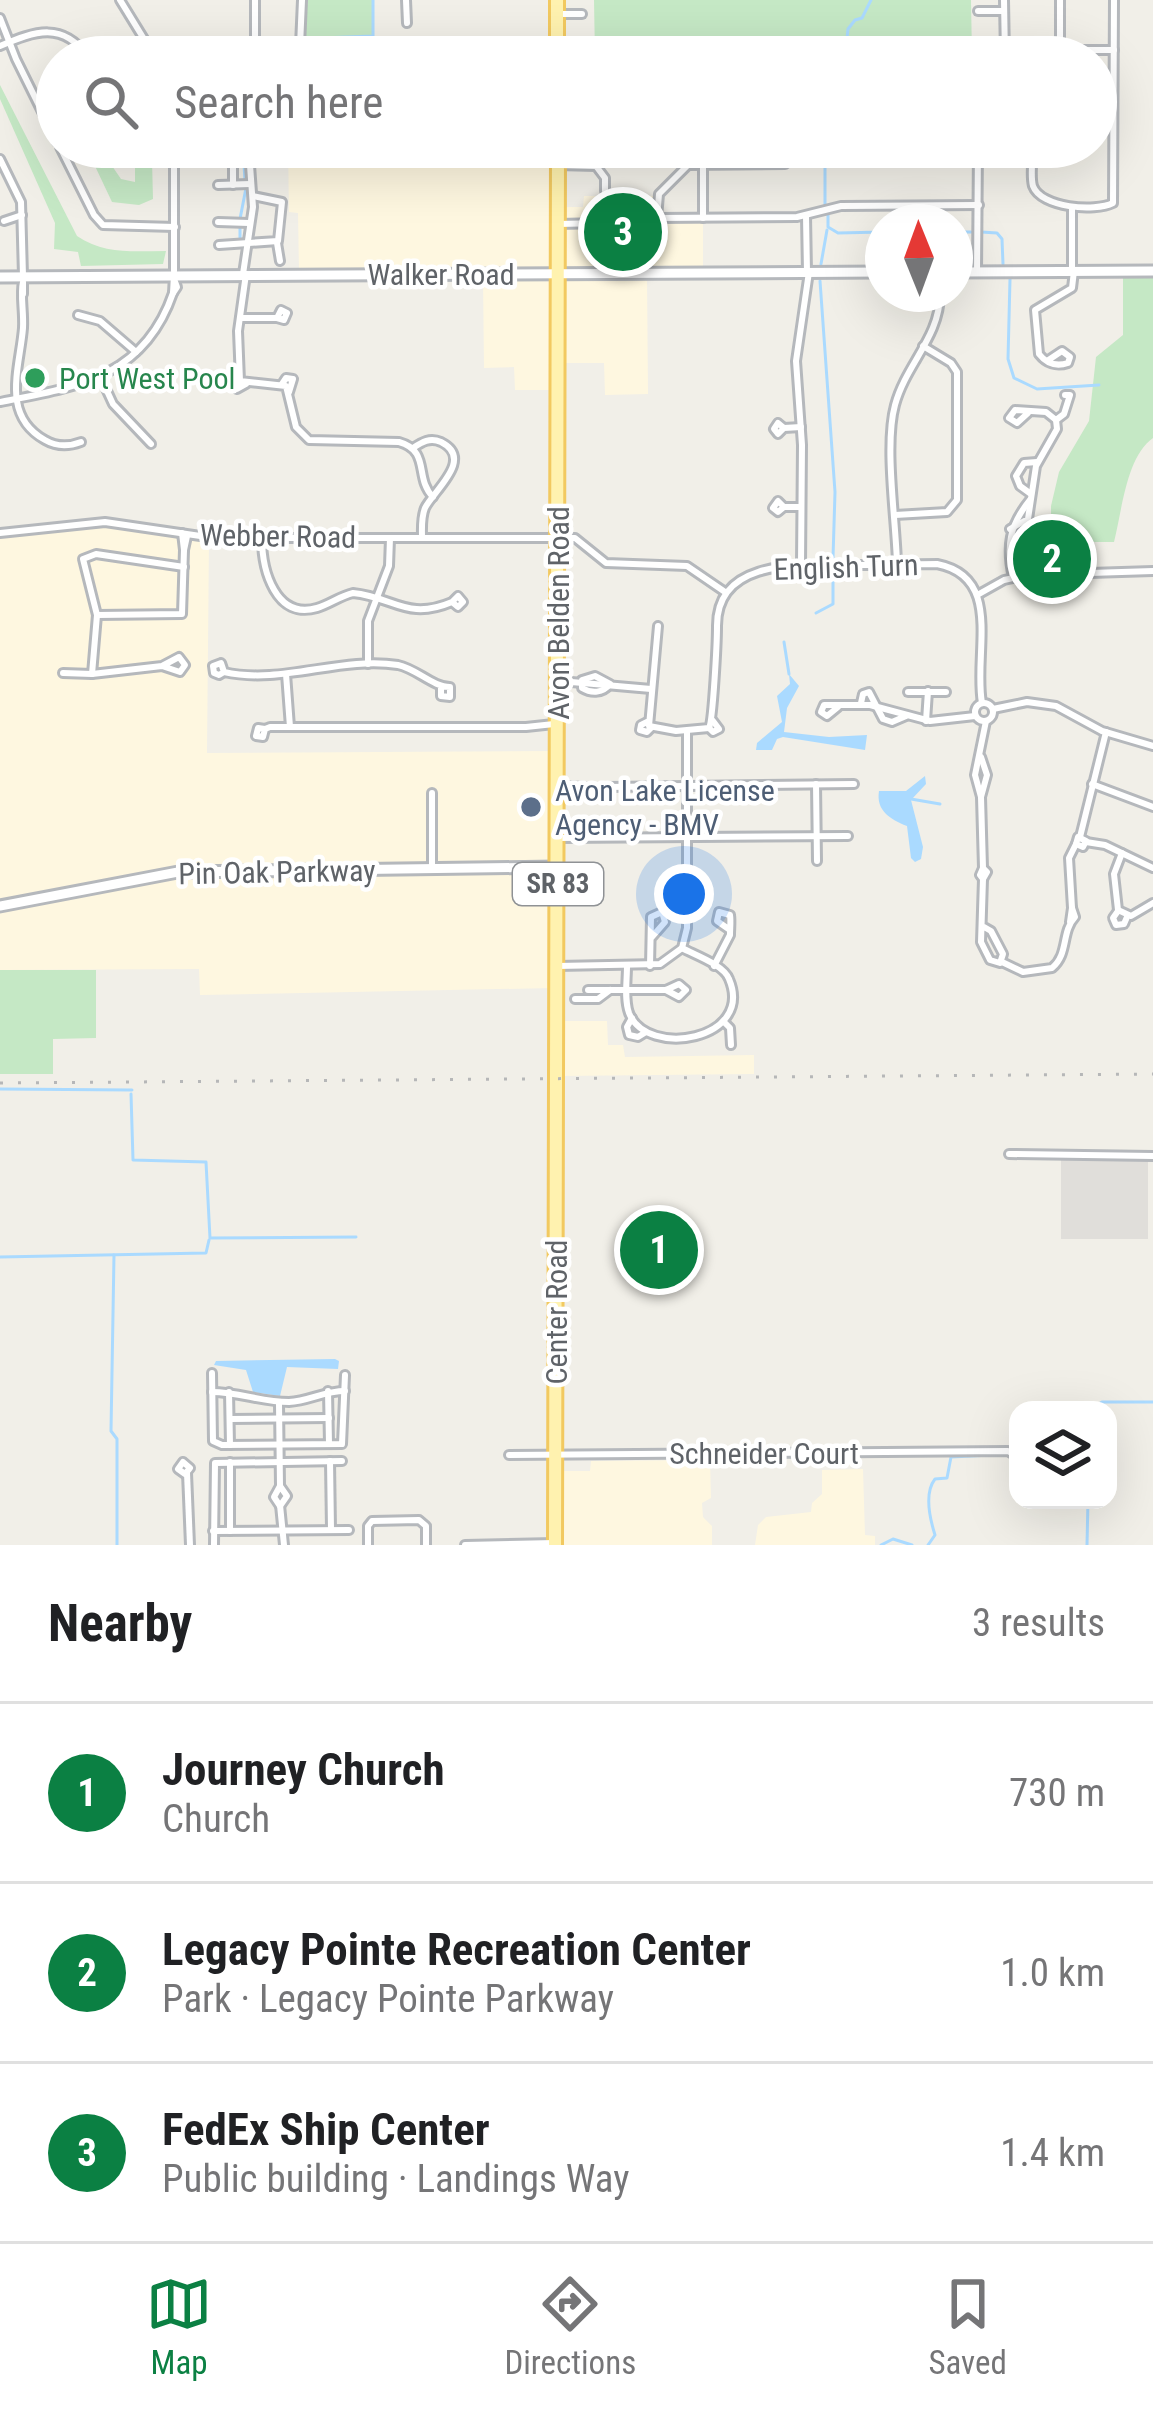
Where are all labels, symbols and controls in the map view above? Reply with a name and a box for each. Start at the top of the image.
search box [36,36,1117,168]
icon: search [78,69,144,135]
text: Search here [174,76,383,129]
pin: 3 [584,187,662,277]
north arrow [865,204,973,312]
street label: Walker Road [367,257,515,292]
place label: Port West Pool [59,361,235,396]
marker: Port West Pool [22,365,48,391]
street label: Avon Belden Road [541,506,576,720]
pin: 2 [1013,514,1091,604]
street label: Webber Road [200,517,356,555]
street label: English Turn [773,547,919,587]
place label: Avon Lake License Agency - BMV [555,773,775,842]
marker: Avon Lake License Agency - BMV [518,794,544,820]
street label: Pin Oak Parkway [178,853,376,891]
road number: SR 83 [513,863,603,905]
your location [654,864,714,924]
pin: 1 [620,1205,698,1295]
street label: Center Road [539,1240,574,1384]
map controls [1009,1401,1117,1509]
button: layers [1009,1401,1117,1509]
street label: Schneider Court [669,1436,859,1471]
text: Nearby [48,1594,192,1653]
text: 3 results [972,1600,1105,1646]
text: Journey Church [162,1743,445,1796]
text: 1 [77,1770,97,1816]
text: 730 m [1009,1770,1105,1816]
text: Church [162,1796,270,1842]
text: Legacy Pointe Recreation Center [162,1923,751,1976]
text: 2 [77,1950,97,1996]
text: 1.0 km [1000,1950,1105,1996]
text: Park · Legacy Pointe Parkway [162,1976,614,2022]
text: FedEx Ship Center [162,2103,490,2156]
text: 3 [77,2130,97,2176]
text: 1.4 km [1000,2130,1105,2176]
text: Public building · Landings Way [162,2156,629,2202]
tab: Map [146,2271,212,2382]
tab: Directions [504,2271,636,2382]
tab: Saved [928,2271,1007,2382]

